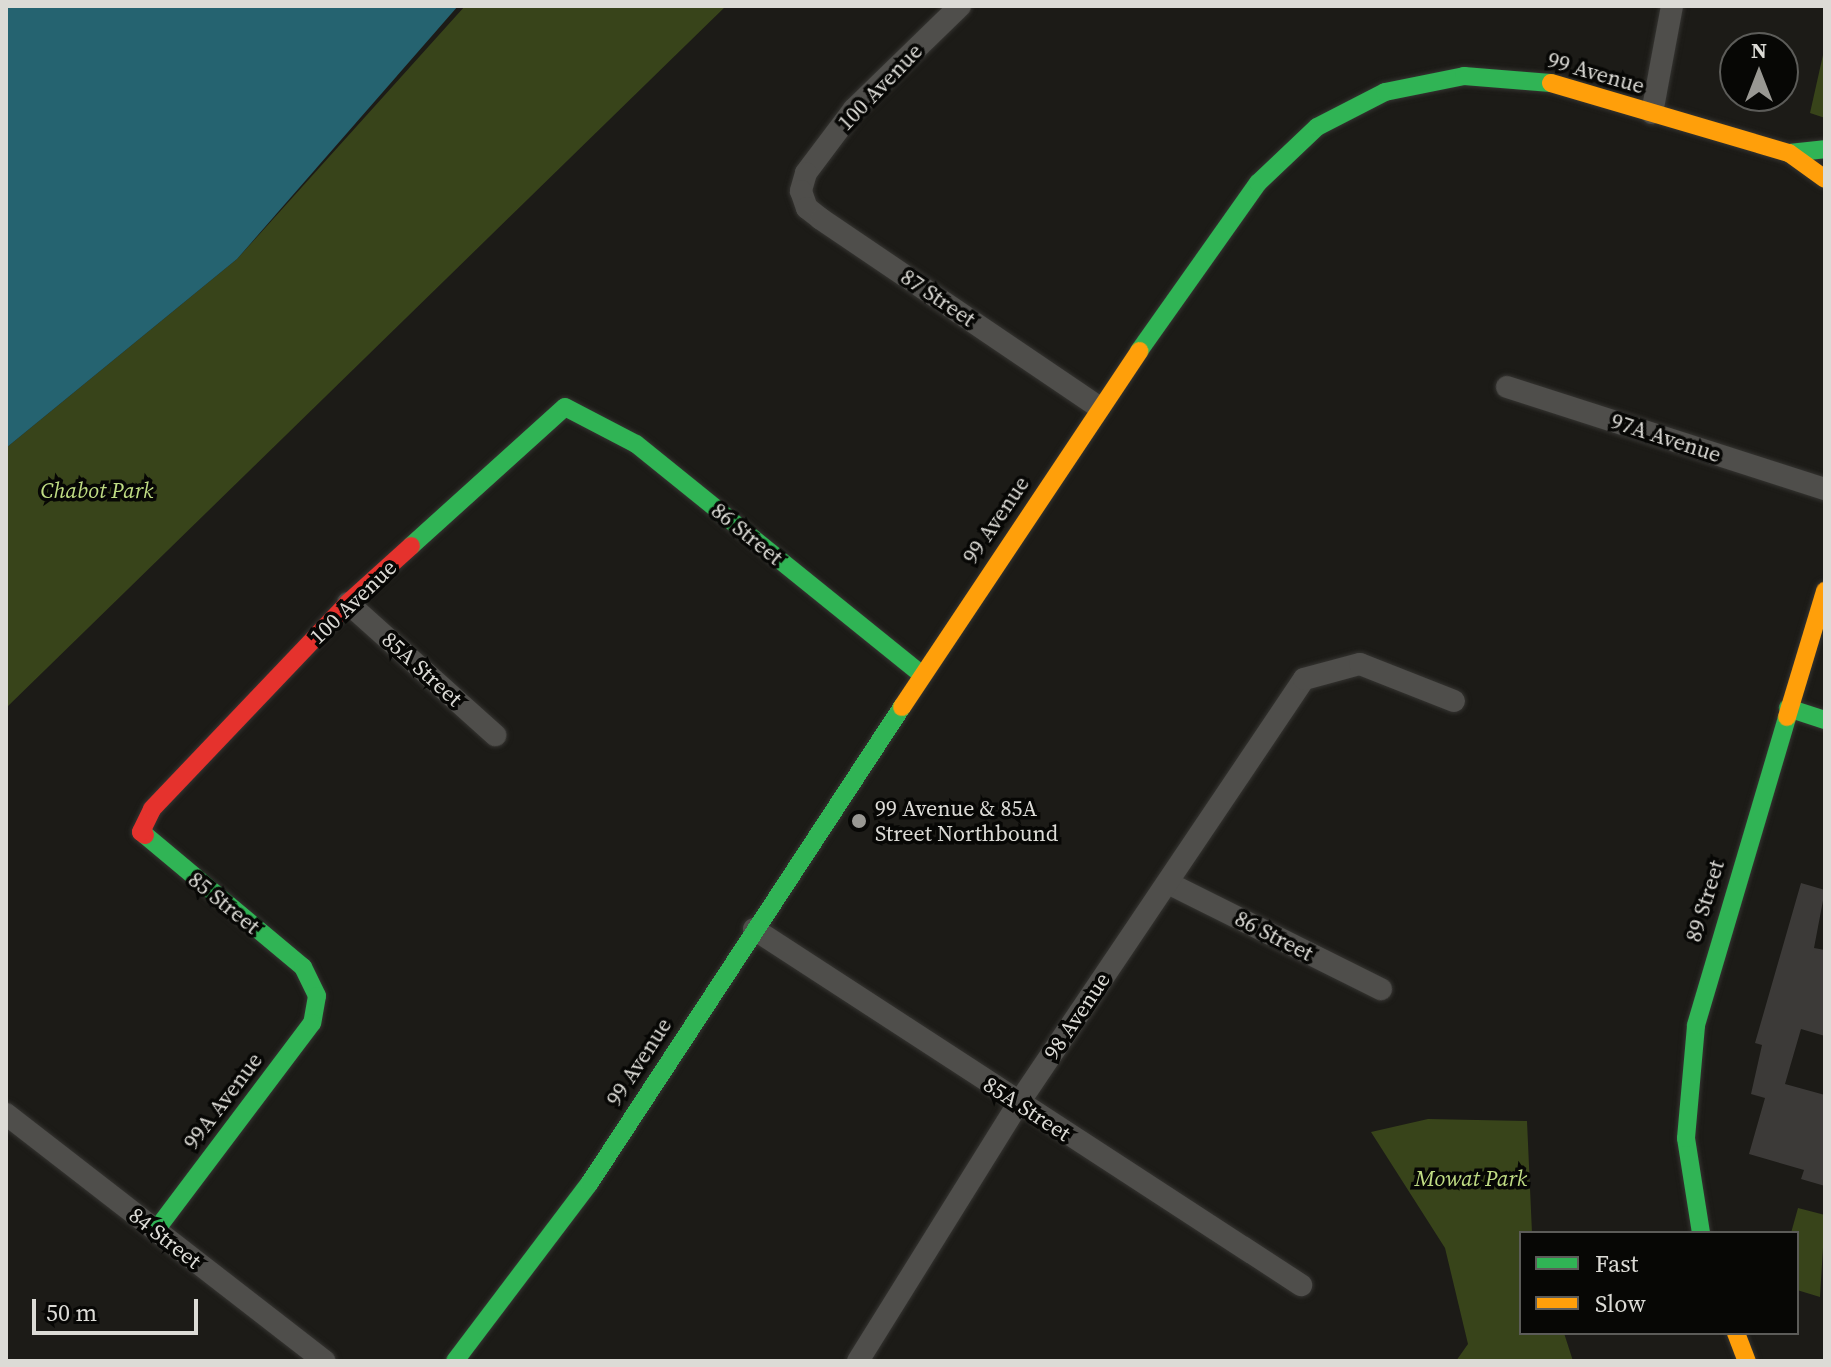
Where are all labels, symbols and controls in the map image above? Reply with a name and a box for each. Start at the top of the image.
north arrow [1719,32,1799,112]
text: N [1751,35,1767,65]
street label: 100 Avenue [832,38,928,136]
street label: 99 Avenue [1545,47,1647,99]
street label: 87 Street [896,264,980,332]
street label: 97A Avenue [1608,408,1724,468]
street label: 99 Avenue [957,471,1035,569]
park label: Chabot Park [41,478,153,504]
street label: 86 Street [706,497,788,571]
street label: 100 Avenue [304,554,402,650]
street label: 85A Street [377,626,467,712]
place label: 99 Avenue & 85A Street Northbound [875,795,1058,846]
marker: 99 Avenue & 85A Street Northbound [850,812,868,830]
street label: 89 Street [1680,857,1730,945]
street label: 85 Street [183,866,265,940]
street label: 86 Street [1231,905,1317,967]
street label: 98 Avenue [1038,967,1116,1065]
street label: 99 Avenue [601,1013,677,1111]
street label: 99A Avenue [178,1048,268,1154]
street label: 85A Street [978,1071,1076,1147]
park label: Mowat Park [1415,1166,1527,1192]
street label: 84 Street [124,1202,206,1274]
legend [1519,1231,1799,1335]
text: Fast [1595,1247,1638,1280]
scale bar [36,1283,202,1333]
text: Slow [1595,1287,1646,1320]
text: 50 m [46,1296,97,1329]

